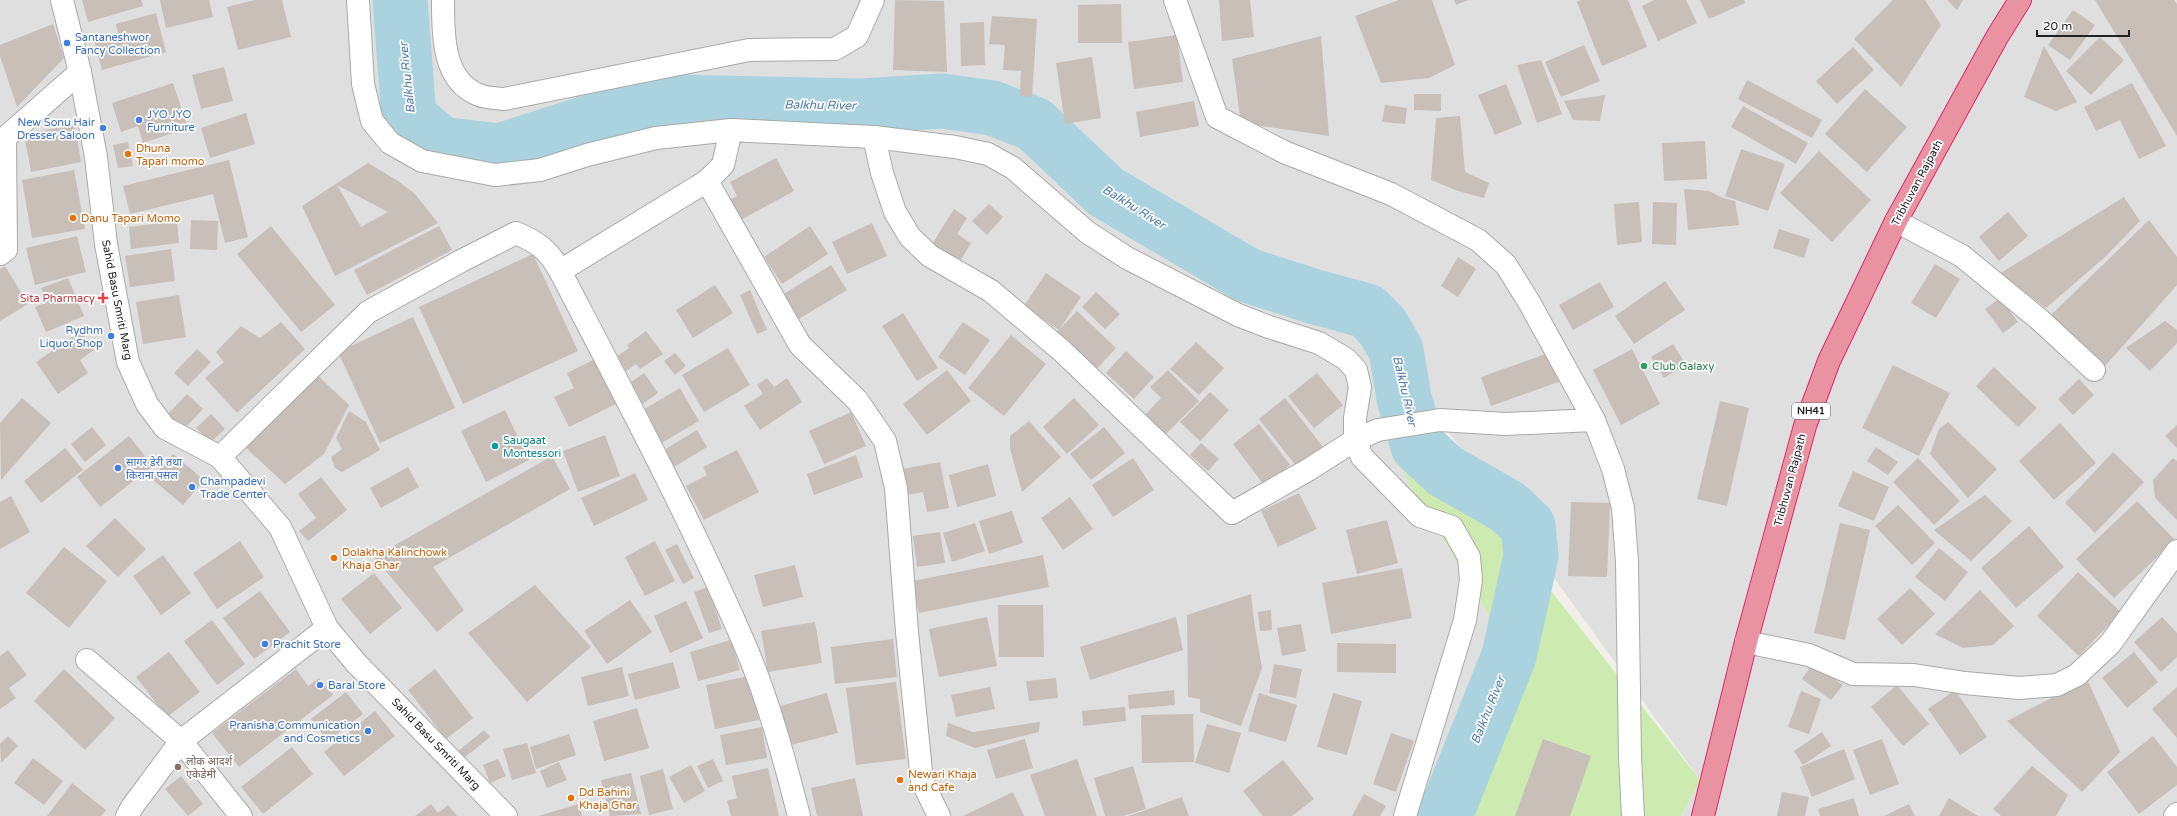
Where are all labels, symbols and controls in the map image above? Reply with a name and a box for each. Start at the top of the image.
scale bar [2037,12,2129,38]
text: 20 m [2043,19,2072,33]
place label: Santaneshwor Fancy Collection [75,31,160,57]
marker: Santaneshwor Fancy Collection [62,38,72,48]
water label: Balkhu River [396,40,418,114]
water label: Balkhu River [784,97,857,113]
place label: JYO JYO Furniture [147,108,195,134]
marker: JYO JYO Furniture [134,115,144,125]
place label: New Sonu Hair Dresser Saloon [17,116,96,142]
marker: New Sonu Hair Dresser Saloon [98,123,108,133]
street label: Tribhuvan Rajpath [1889,138,1945,228]
place label: Dhuna Tapari momo [136,142,205,168]
marker: Dhuna Tapari momo [123,149,133,159]
water label: Balkhu River [1100,182,1169,233]
place label: Danu Tapari Momo [81,212,181,225]
marker: Danu Tapari Momo [68,213,78,223]
street label: Sahid Basu Smriti Marg [99,239,135,361]
place label: Sita Pharmacy [20,292,95,305]
marker: Sita Pharmacy [98,293,108,303]
place label: Rydhm Liquor Shop [40,324,103,350]
marker: Rydhm Liquor Shop [106,331,116,341]
water label: Balkhu River [1390,355,1420,429]
place label: Club Galaxy [1652,360,1714,373]
marker: Club Galaxy [1639,361,1649,371]
road number: NH41 [1792,403,1830,419]
street label: Tribhuvan Rajpath [1771,432,1809,528]
place label: Saugaat Montessori [503,434,561,460]
marker: Saugaat Montessori [490,441,500,451]
place label: सागर डेरी तथा किराना पसल [126,456,182,482]
marker: सागर डेरी तथा किराना पसल [113,463,123,473]
place label: Champadevi Trade Center [200,475,268,501]
marker: Champadevi Trade Center [187,482,197,492]
place label: Dolakha Kalinchowk Khaja Ghar [342,546,447,572]
marker: Dolakha Kalinchowk Khaja Ghar [329,553,339,563]
place label: Prachit Store [273,638,341,651]
marker: Prachit Store [260,639,270,649]
water label: Balkhu River [1468,673,1508,746]
place label: Baral Store [328,679,385,692]
marker: Baral Store [315,680,325,690]
street label: Sahid Basu Smriti Marg [389,696,483,792]
place label: Pranisha Communication and Cosmetics [229,719,360,745]
marker: Pranisha Communication and Cosmetics [363,726,373,736]
place label: लोक आदर्श एकेडेमी [186,755,233,781]
marker: लोक आदर्श एकेडेमी [173,762,183,772]
place label: Newari Khaja and Cafe [908,768,977,794]
marker: Newari Khaja and Cafe [895,775,905,785]
place label: Dd Bahini Khaja Ghar [579,786,637,812]
marker: Dd Bahini Khaja Ghar [566,793,576,803]

